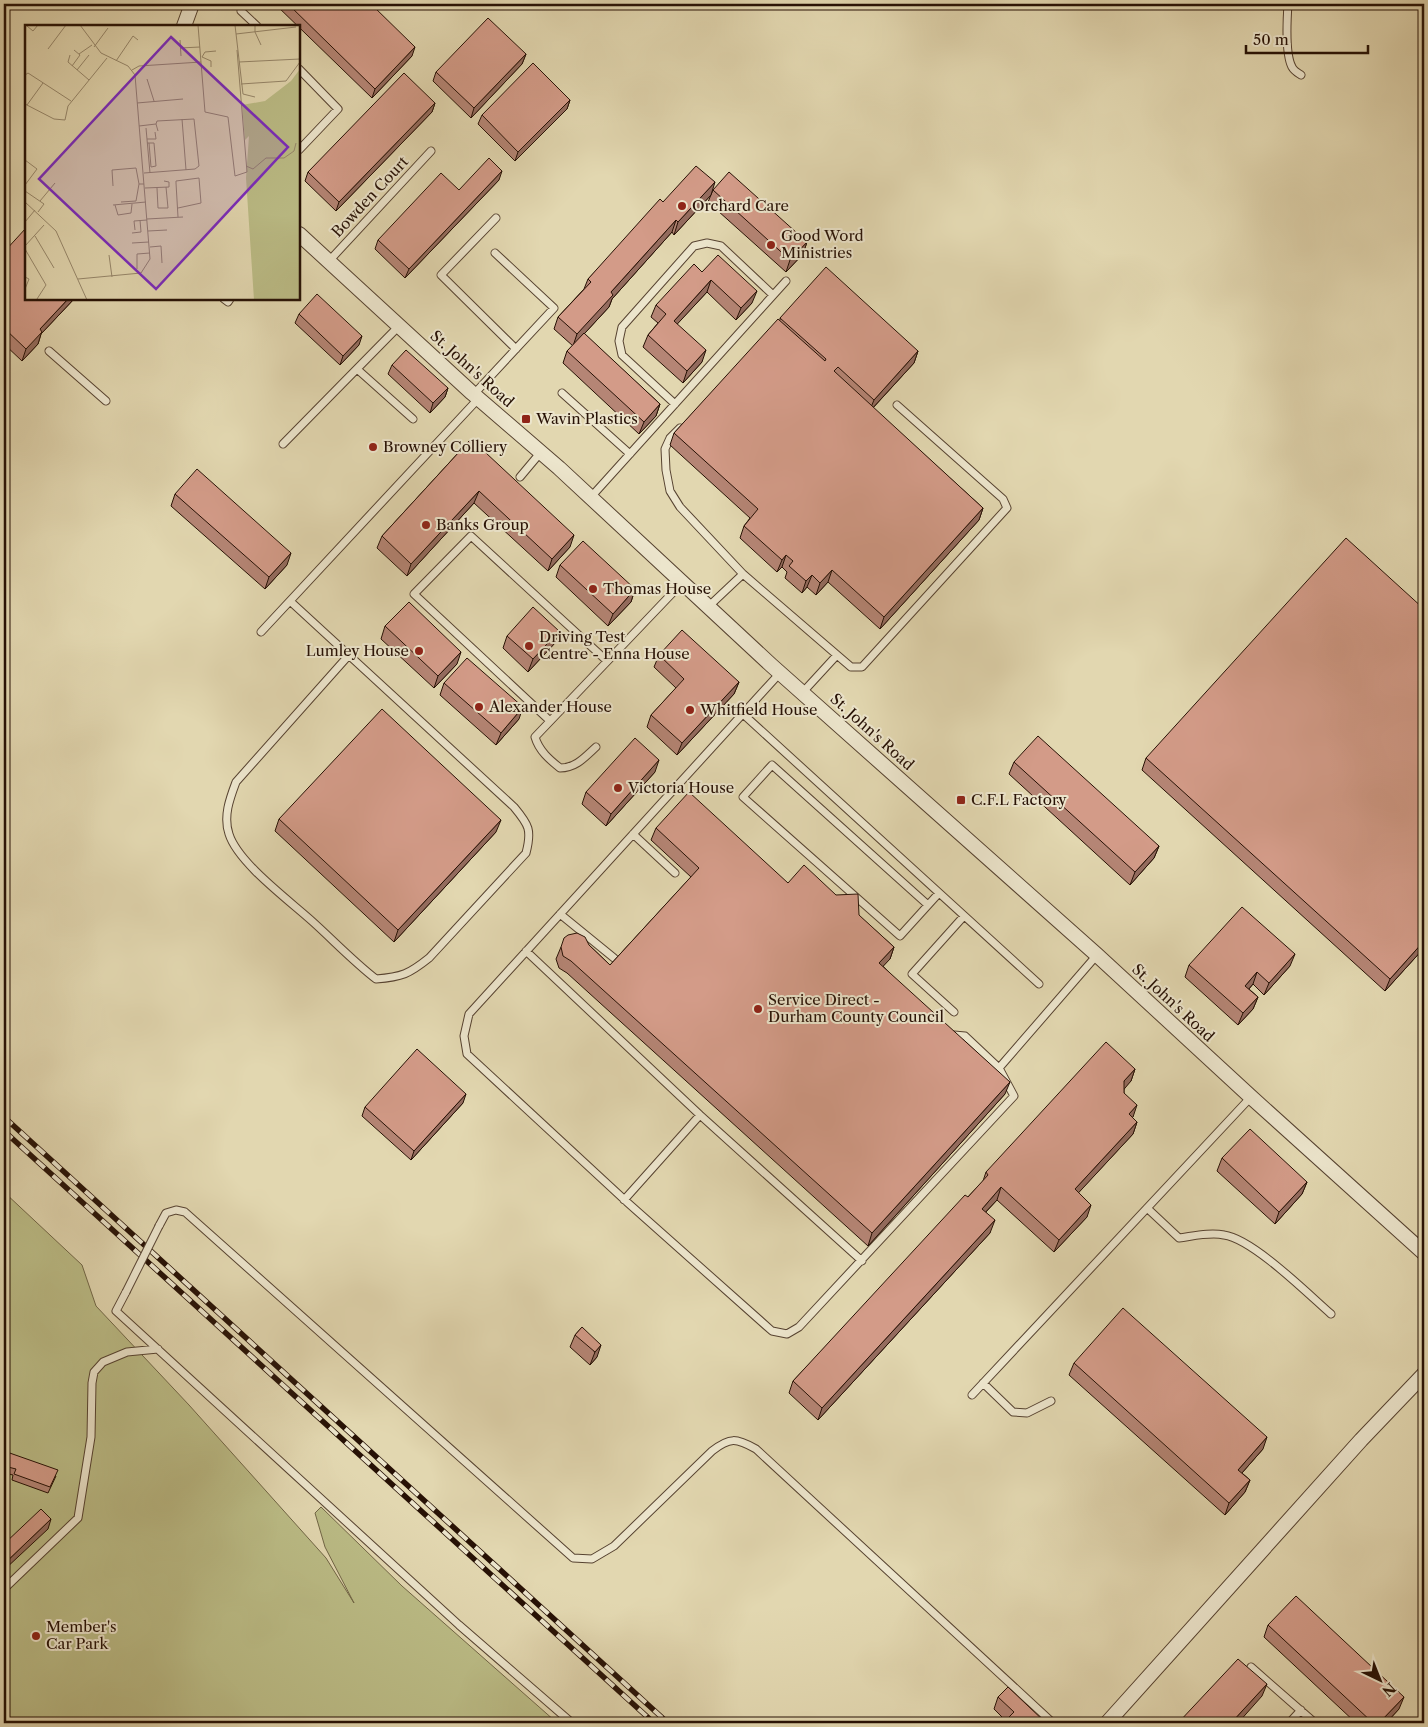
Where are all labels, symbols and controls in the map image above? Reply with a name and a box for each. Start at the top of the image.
scale bar [1246,22,1368,54]
inset map [25,25,300,300]
text: 50 m [1253,30,1289,49]
street label: Bowden Court [327,152,412,241]
place label: Orchard Care [692,196,789,215]
marker: Orchard Care [676,200,688,212]
place label: Good Word Ministries [781,226,864,262]
marker: Good Word Ministries [765,239,777,251]
street label: St. John's Road [427,326,518,411]
place label: Wavin Plastics [535,409,638,428]
marker: Wavin Plastics [520,413,532,425]
place label: Browney Colliery [383,437,508,456]
marker: Browney Colliery [367,441,379,453]
place label: Banks Group [436,515,529,534]
marker: Banks Group [420,519,432,531]
place label: Thomas House [603,579,711,598]
marker: Thomas House [587,583,599,595]
place label: Driving Test Centre - Enna House [539,627,690,663]
marker: Driving Test Centre - Enna House [523,640,535,652]
place label: Lumley House [306,641,409,660]
marker: Lumley House [413,645,425,657]
street label: St. John's Road [827,689,918,774]
place label: Alexander House [488,697,612,716]
place label: Whitfield House [699,700,817,719]
marker: Alexander House [473,701,485,713]
marker: Whitfield House [684,704,696,716]
place label: Victoria House [627,778,734,797]
marker: Victoria House [612,782,624,794]
place label: C.F.L Factory [971,790,1067,809]
marker: C.F.L Factory [955,794,967,806]
street label: St. John's Road [1128,960,1219,1046]
place label: Service Direct - Durham County Council [768,990,944,1026]
marker: Service Direct - Durham County Council [752,1003,764,1015]
place label: Member's Car Park [46,1617,117,1653]
marker: Member's Car Park [30,1630,42,1642]
north arrow [1356,1654,1406,1704]
text: N [1378,1679,1399,1700]

